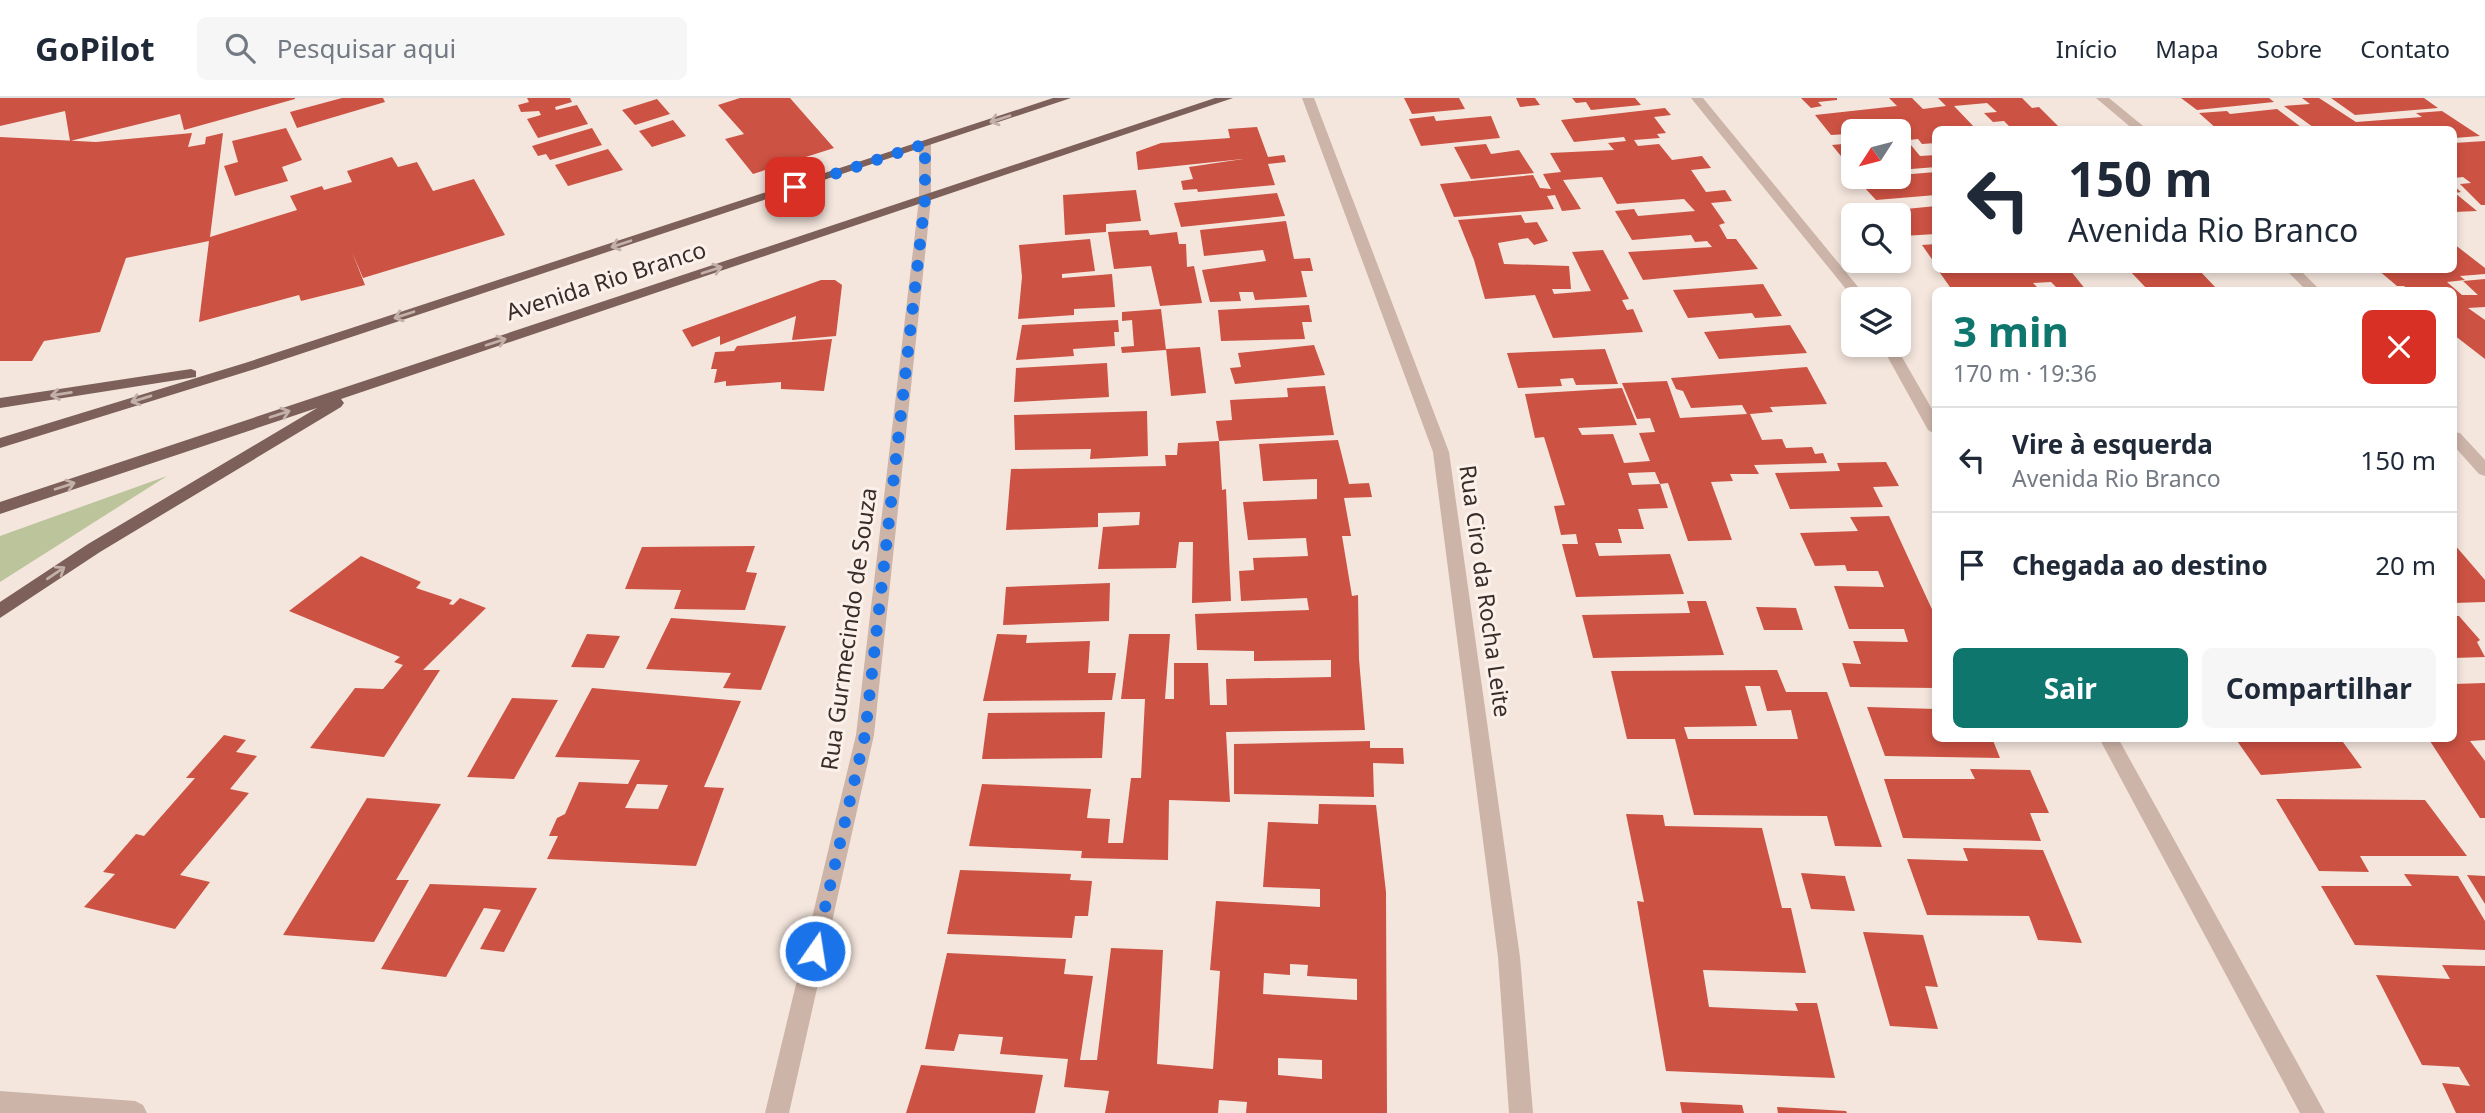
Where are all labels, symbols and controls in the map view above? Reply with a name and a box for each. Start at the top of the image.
search box [197,17,687,80]
text: GoPilot [35,26,155,71]
icon: search [221,29,259,67]
text: Pesquisar aqui [277,30,456,66]
text: Início [2056,32,2117,65]
text: Mapa [2155,32,2219,65]
text: Sobre [2257,32,2322,65]
text: Contato [2360,32,2450,65]
one-way arrow [989,114,1011,126]
north arrow [1841,119,1911,189]
map controls [1841,119,1911,357]
text: 150 m [2068,145,2213,211]
icon: left [1953,154,2044,245]
pin [765,157,825,217]
icon: arrive [776,168,814,206]
button: search [1841,203,1911,273]
text: Avenida Rio Branco [2068,208,2358,251]
street label: Avenida Rio Branco [501,233,710,328]
one-way arrow [610,239,632,251]
one-way arrow [701,263,723,276]
button: layers [1841,287,1911,357]
text: 3 min [1953,302,2069,359]
one-way arrow [394,310,416,322]
button: close [2362,310,2436,384]
one-way arrow [485,335,507,347]
text: 170 m · 19:36 [1953,357,2097,389]
one-way arrow [50,388,73,401]
one-way arrow [131,394,153,407]
one-way arrow [269,407,291,419]
text: Vire à esquerda [2012,426,2213,462]
icon: left [1953,441,1991,479]
text: 150 m [2360,442,2436,478]
text: Avenida Rio Branco [2012,462,2221,494]
street label: Rua Ciro da Rocha Leite [1452,463,1520,719]
one-way arrow [53,479,75,491]
street label: Rua Gurmecindo de Souza [812,485,884,772]
icon: arrive [1953,546,1991,584]
text: Chegada ao destino [2012,547,2268,583]
text: 20 m [2375,547,2436,583]
one-way arrow [46,566,66,580]
button: Sair [1953,648,2188,728]
button: Compartilhar [2202,648,2436,728]
position arrow [778,914,852,988]

